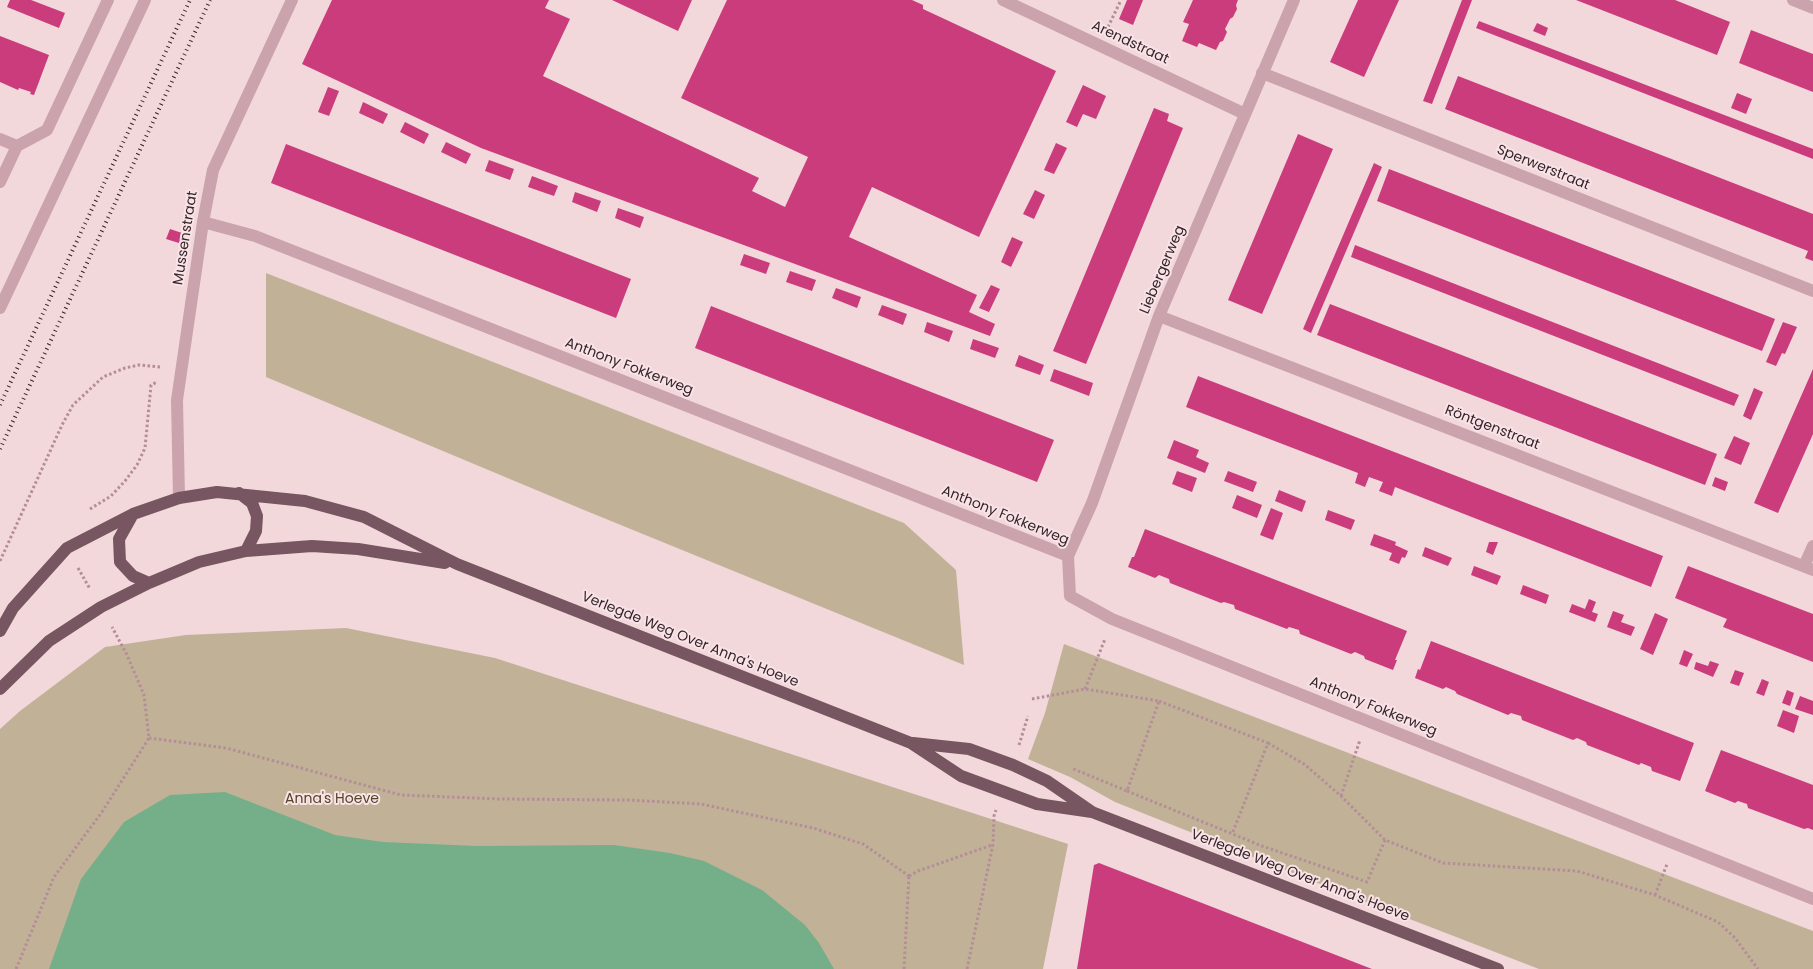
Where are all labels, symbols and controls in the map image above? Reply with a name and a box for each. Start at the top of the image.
street label: Arendstraat [1089,18,1171,68]
street label: Sperwerstraat [1494,142,1592,194]
street label: Mussenstraat [170,190,202,286]
street label: Liebergerweg [1137,223,1189,317]
street label: Anthony Fokkerweg [563,335,695,399]
street label: Röntgenstraat [1442,402,1542,454]
street label: Anthony Fokkerweg [939,483,1071,549]
street label: Verlegde Weg Over Anna's Hoeve [579,589,801,691]
street label: Anthony Fokkerweg [1307,674,1439,740]
park label: Anna's Hoeve [285,791,379,807]
street label: Verlegde Weg Over Anna's Hoeve [1188,826,1412,926]

